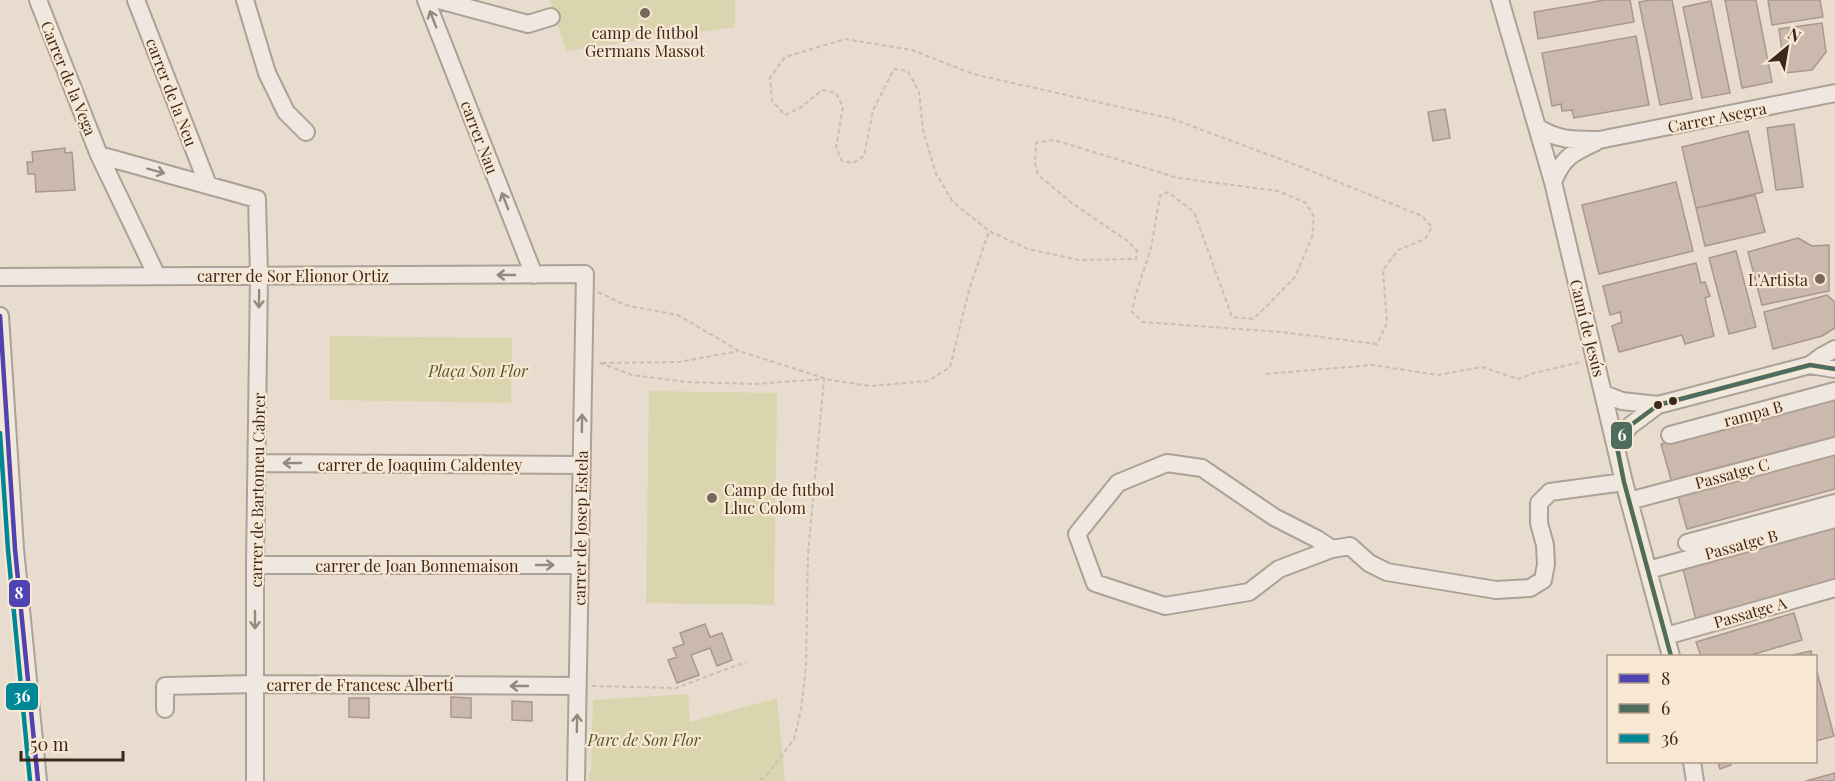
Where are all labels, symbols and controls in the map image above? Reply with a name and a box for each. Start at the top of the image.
marker: camp de futbol Germans Massot [638,6,652,20]
one-way arrow [427,10,438,29]
street label: Carrer de la Vega [36,18,102,138]
north arrow [1757,18,1817,78]
place label: camp de futbol Germans Massot [585,22,705,61]
text: N [1784,23,1805,47]
street label: carrer de la Neu [142,35,202,149]
street label: carrer Nau [456,97,504,177]
street label: Carrer Asegra [1666,97,1768,137]
one-way arrow [146,165,165,177]
one-way arrow [498,192,509,210]
street label: carrer de Sor Elionor Ortiz [197,265,389,286]
one-way arrow [496,269,516,281]
place label: L'Artista [1748,269,1808,290]
marker: L'Artista [1813,272,1827,286]
street label: Camí de Jesús [1566,277,1610,379]
one-way arrow [253,289,265,309]
park label: Plaça Son Flor [427,360,529,381]
street label: carrer de Bartomeu Cabrer [245,392,269,588]
unlabelled marker [1667,395,1679,407]
street label: rampa B [1721,395,1785,431]
unlabelled marker [1652,399,1664,411]
one-way arrow [577,413,588,433]
line badge: 6 [1610,421,1633,450]
text: 6 [1618,424,1627,445]
street label: carrer de Josep Estela [568,450,592,606]
street label: Passatge C [1692,453,1772,493]
street label: carrer de Joaquim Caldentey [318,454,522,475]
one-way arrow [283,457,303,469]
place label: Camp de futbol Lluc Colom [724,479,835,518]
marker: Camp de futbol Lluc Colom [705,491,719,505]
street label: Passatge B [1702,524,1780,564]
street label: carrer de Joan Bonnemaison [315,555,519,576]
one-way arrow [534,559,554,571]
line badge: 8 [8,579,31,608]
text: 8 [15,582,24,603]
street label: Passatge A [1711,591,1790,632]
one-way arrow [249,610,261,630]
legend [1607,655,1817,763]
text: 8 [1661,666,1670,690]
street label: carrer de Francesc Albertí [266,674,454,695]
one-way arrow [509,680,529,692]
line badge: 36 [5,682,39,711]
text: 36 [14,685,30,706]
text: 6 [1661,696,1670,720]
one-way arrow [571,713,582,733]
scale bar [21,724,123,762]
text: 36 [1661,726,1678,750]
park label: Parc de Son Flor [587,729,702,750]
text: 50 m [30,732,69,756]

